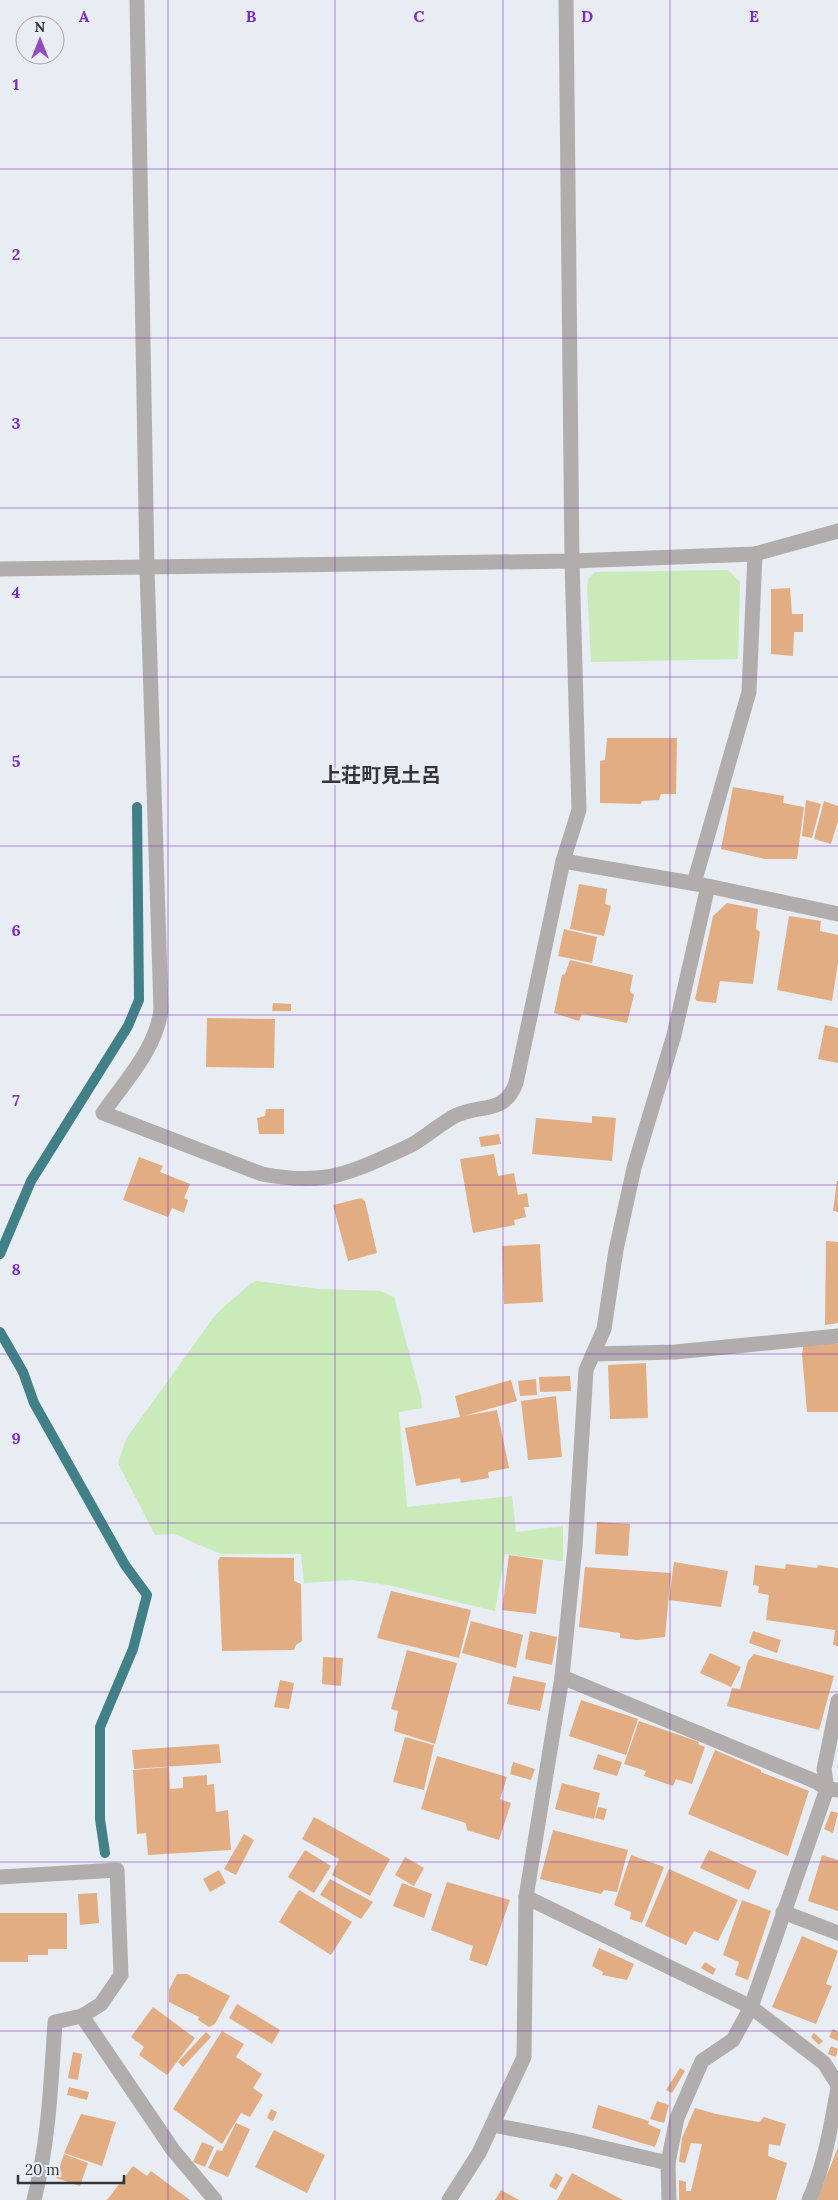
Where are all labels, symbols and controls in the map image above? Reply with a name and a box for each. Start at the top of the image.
text: A [79,6,90,26]
text: B [246,6,257,26]
text: C [413,6,425,26]
text: D [581,6,593,26]
text: E [749,6,759,26]
north arrow [15,15,65,65]
text: N [35,18,46,36]
text: 1 [13,74,19,94]
text: 2 [12,244,20,264]
text: 3 [12,413,21,433]
text: 4 [12,582,21,602]
text: 5 [12,751,21,771]
district label: 上荘町見土呂 [321,762,441,787]
text: 6 [11,920,21,940]
text: 7 [12,1090,20,1110]
text: 8 [11,1259,21,1279]
text: 9 [11,1428,21,1448]
scale bar [18,2152,124,2184]
text: 20 m [25,2160,60,2179]

